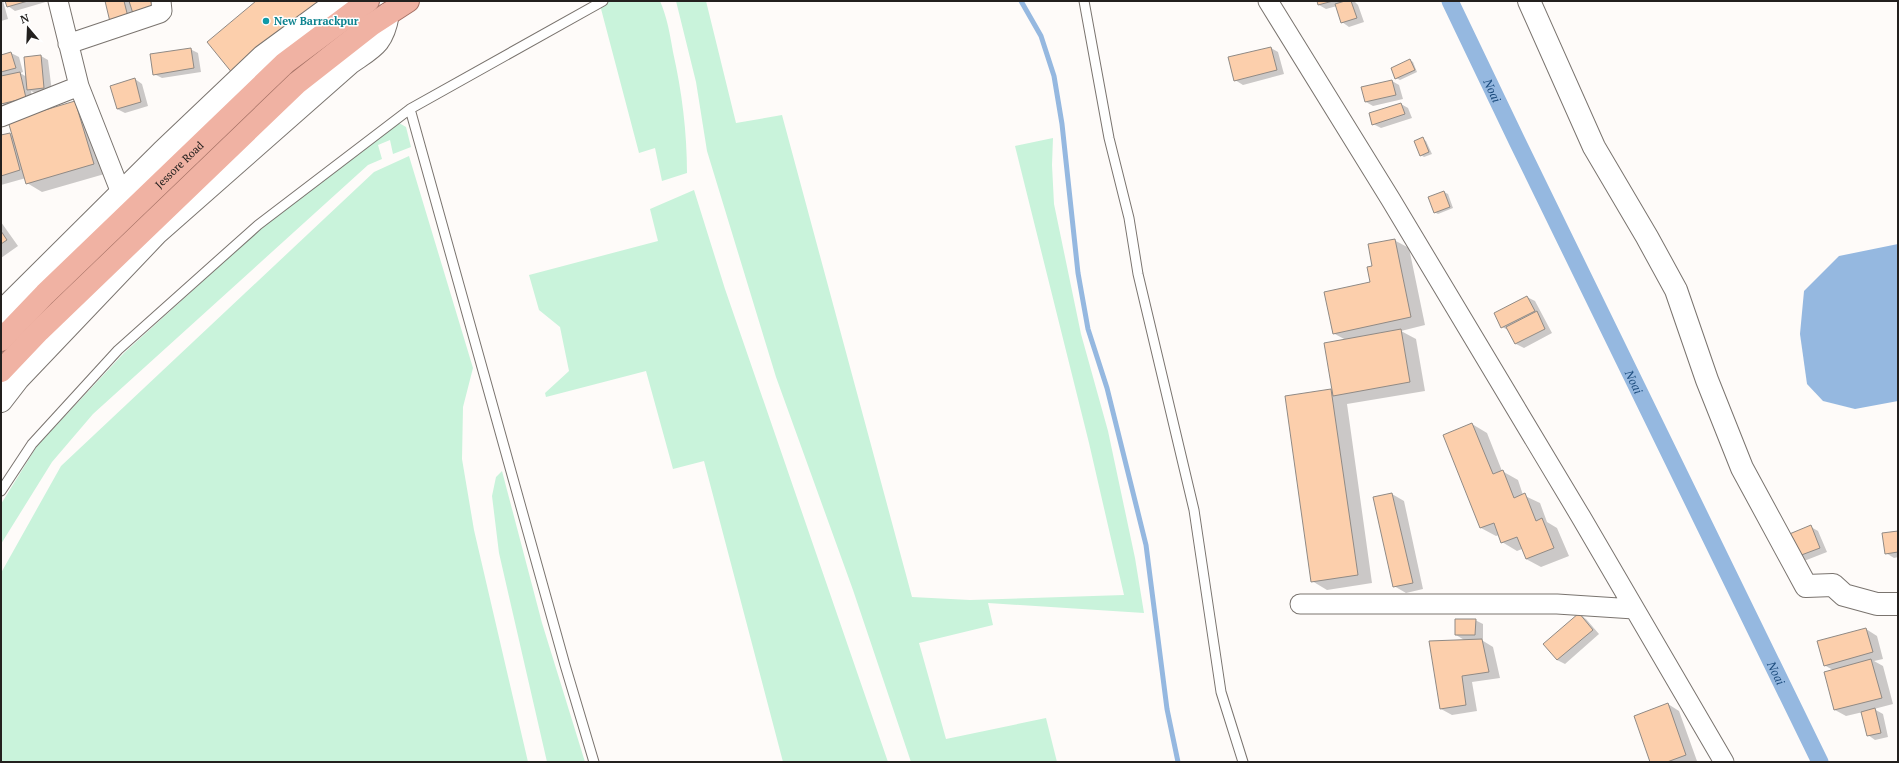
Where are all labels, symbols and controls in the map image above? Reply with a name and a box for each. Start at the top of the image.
north arrow [8,8,48,48]
text: N [19,10,32,27]
place label: New Barrackpur [274,14,359,28]
marker: New Barrackpur [261,16,271,26]
water label: Noai [1480,75,1505,105]
street label: Jessore Road [152,138,206,191]
water label: Noai [1622,366,1647,397]
water label: Noai [1764,658,1789,688]

